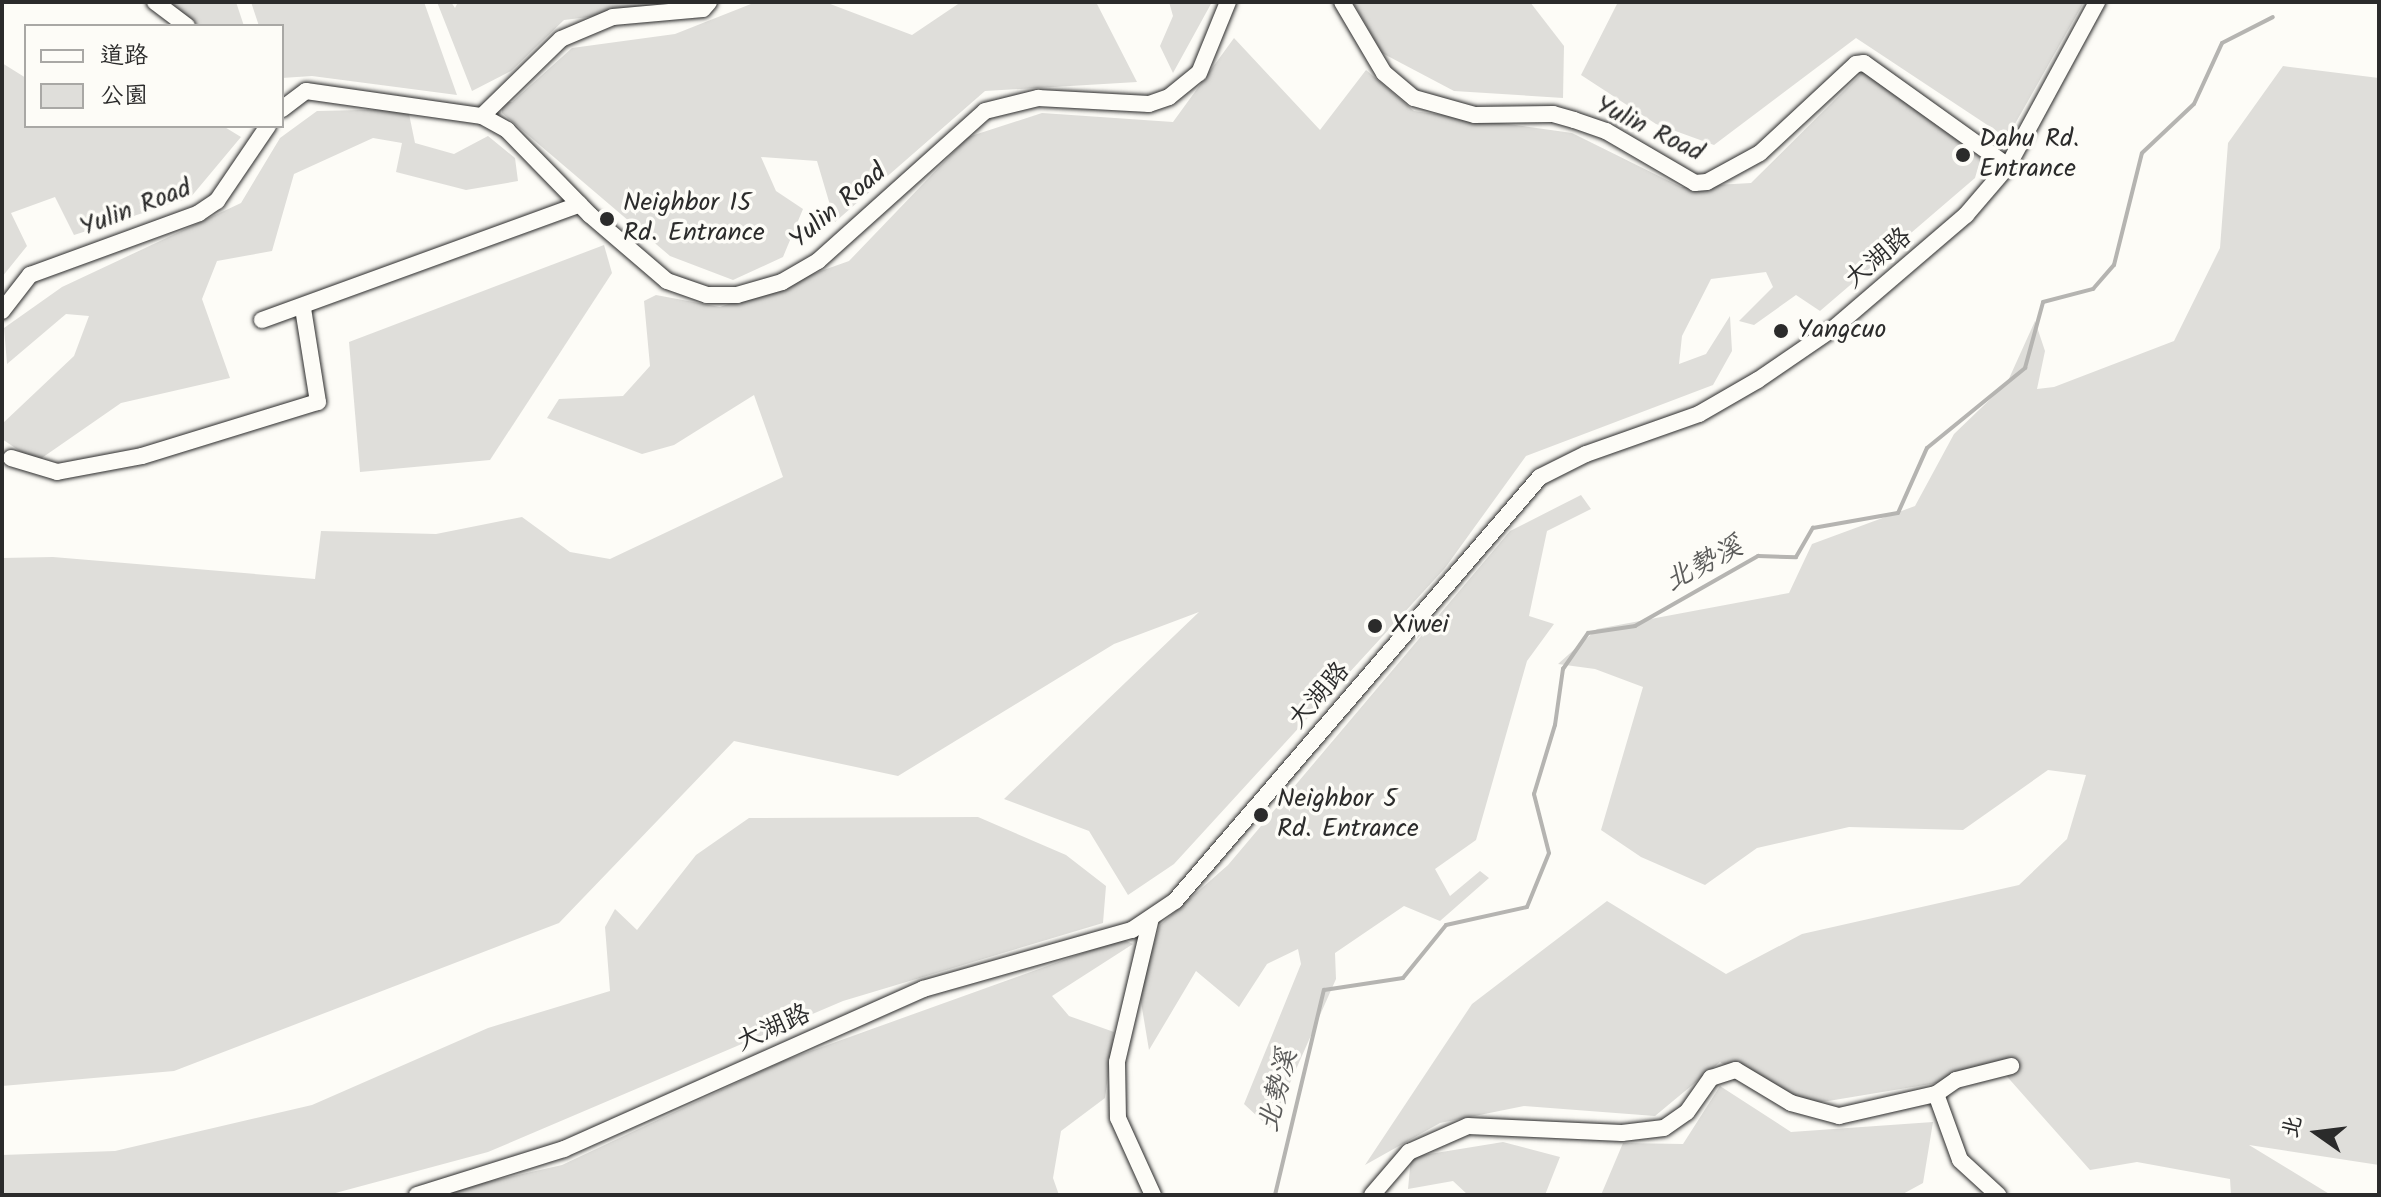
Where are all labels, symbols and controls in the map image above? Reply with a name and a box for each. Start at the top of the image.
legend [24,24,284,128]
text: 道路 [100,37,148,76]
text: 公園 [100,77,148,116]
street label: Yulin Road [1590,90,1708,170]
place label: Dahu Rd. Entrance [1979,124,2079,186]
marker: Dahu Rd. Entrance [1954,146,1972,164]
street label: Yulin Road [784,158,894,256]
street label: Yulin Road [76,174,196,244]
place label: Neighbor 15 Rd. Entrance [623,188,765,250]
marker: Neighbor 15 Rd. Entrance [598,210,616,228]
street label: 大湖路 [1839,222,1919,296]
place label: Yangcuo [1797,315,1886,347]
marker: Yangcuo [1772,322,1790,340]
water label: 北勢溪 [1659,530,1749,600]
place label: Xiwei [1391,610,1449,642]
marker: Xiwei [1366,617,1384,635]
street label: 大湖路 [1283,656,1357,736]
place label: Neighbor 5 Rd. Entrance [1277,784,1419,846]
marker: Neighbor 5 Rd. Entrance [1252,806,1270,824]
street label: 大湖路 [732,999,816,1059]
water label: 北勢溪 [1253,1046,1305,1136]
north arrow [2277,1093,2357,1173]
text: 北 [2274,1112,2313,1142]

